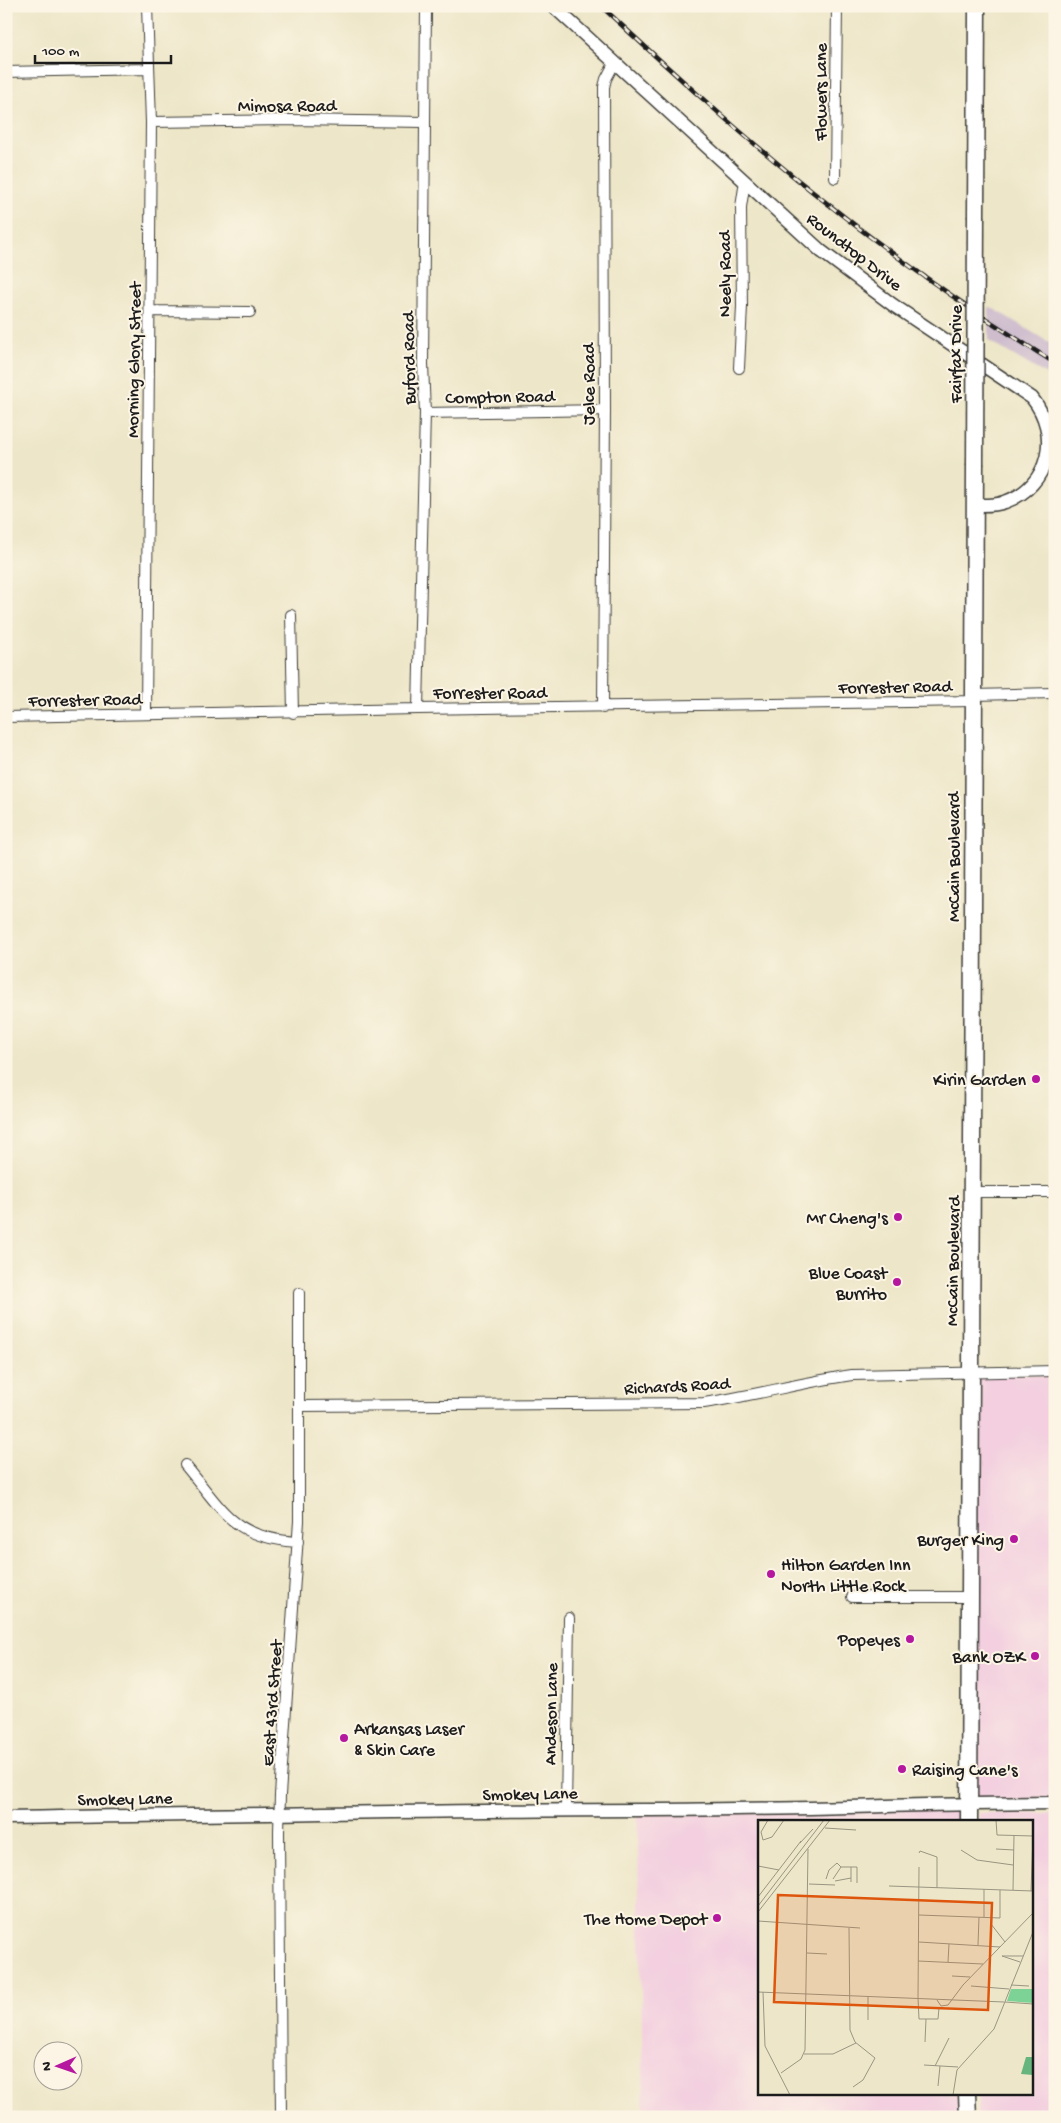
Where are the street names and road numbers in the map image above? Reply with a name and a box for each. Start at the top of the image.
street label: Flowers Lane [812,43,833,142]
street label: Mimosa Road [238,97,338,118]
street label: Roundtop Drive [802,209,906,297]
street label: Neely Road [716,229,737,317]
street label: Morning Glory Street [124,280,147,438]
street label: Fairfax Drive [947,304,968,404]
street label: Buford Road [399,310,422,406]
street label: Jelce Road [580,342,601,425]
street label: Compton Road [445,387,556,410]
street label: Forrester Road [837,677,954,700]
street label: Forrester Road [432,684,548,705]
street label: Forrester Road [27,690,144,713]
street label: McCain Boulevard [945,790,966,922]
street label: McCain Boulevard [943,1194,966,1326]
street label: Richards Road [624,1374,732,1401]
street label: East 43rd Street [259,1638,288,1767]
street label: Andeson Lane [541,1662,564,1765]
street label: Smokey Lane [482,1784,579,1807]
street label: Smokey Lane [77,1789,174,1812]

